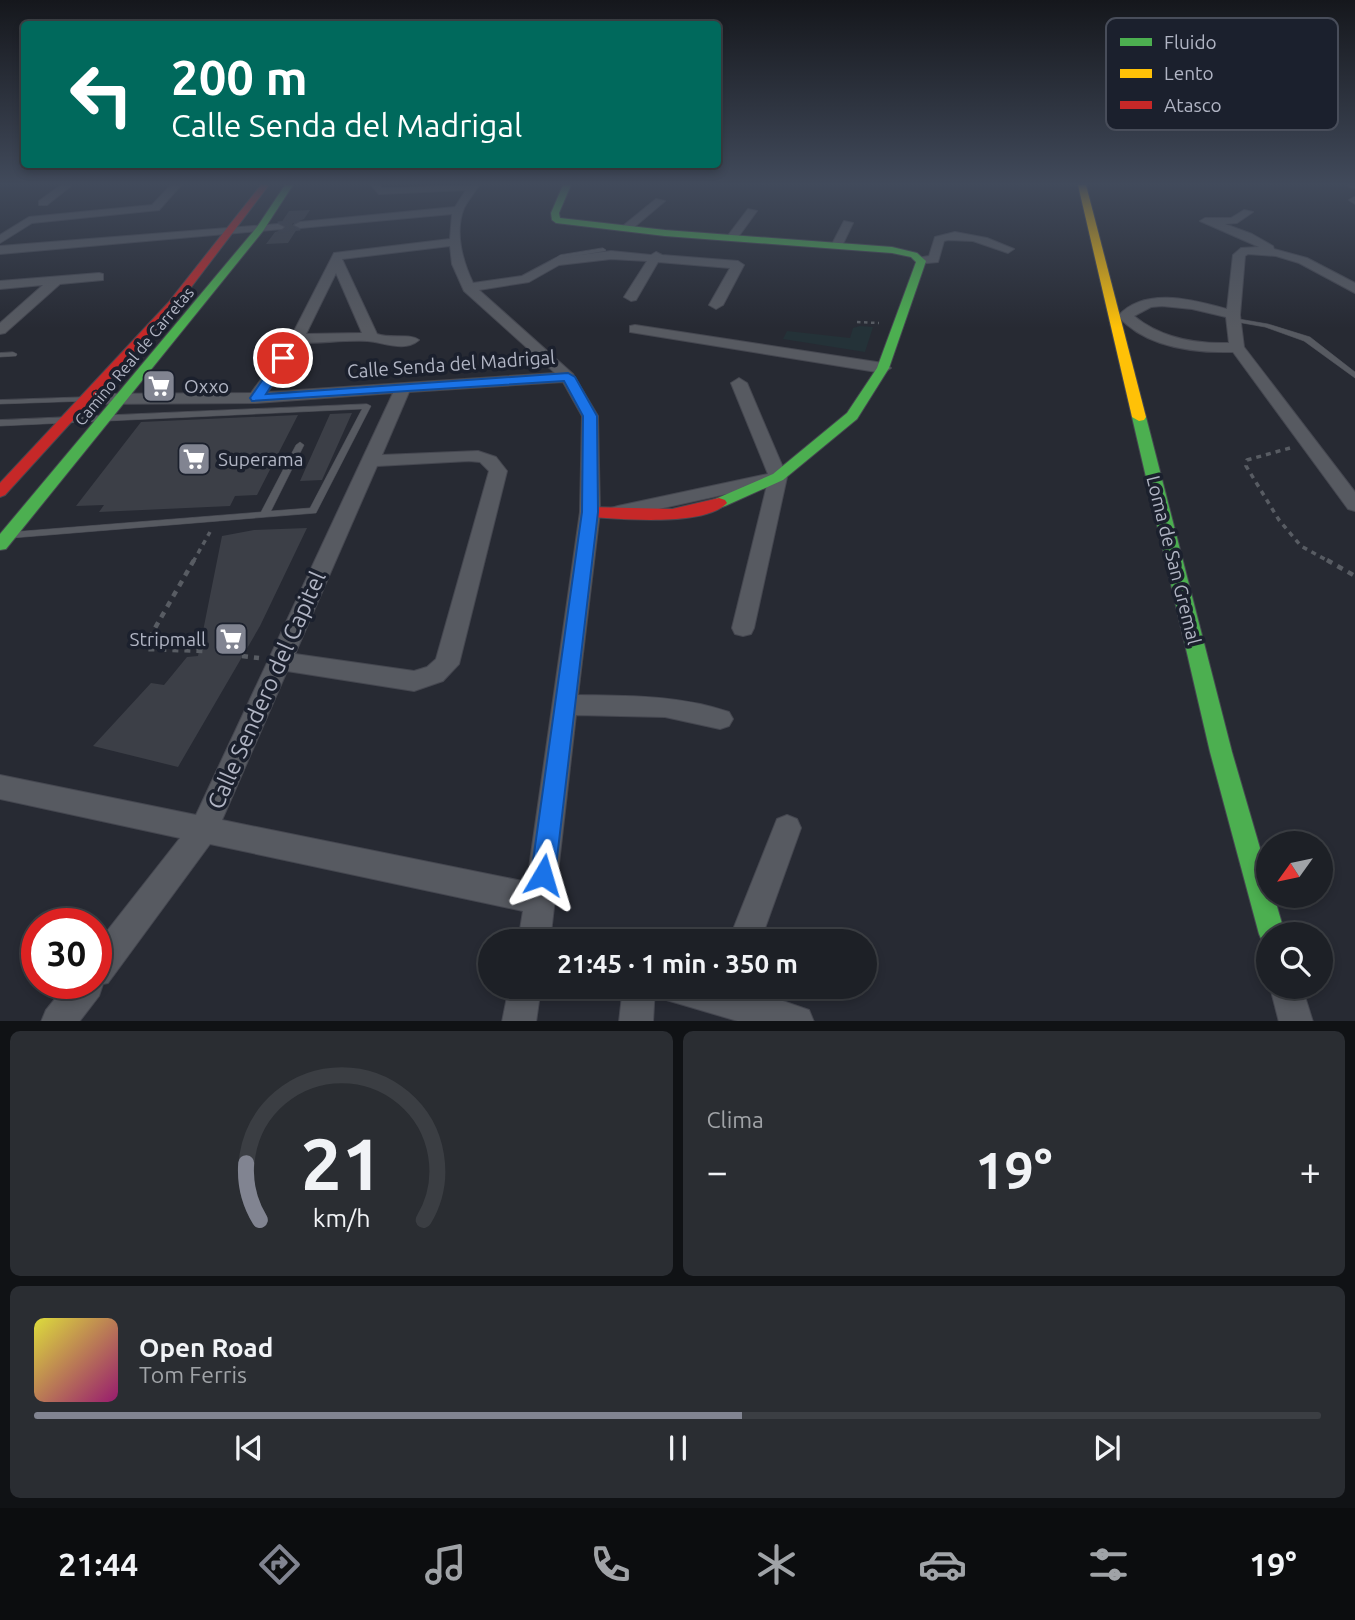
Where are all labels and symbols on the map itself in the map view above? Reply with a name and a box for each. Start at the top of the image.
legend [1106,18,1338,130]
text: Fluido [1164,31,1217,53]
text: Lento [1164,62,1214,84]
text: Atasco [1164,94,1222,116]
street label: Camino Real de Carretas [71,283,197,429]
pin [253,328,313,388]
street label: Calle Senda del Madrigal [346,346,556,382]
supermarket icon: Oxxo [140,367,178,405]
place label: Oxxo [184,375,229,397]
supermarket icon: Superama [175,440,213,478]
place label: Superama [218,448,304,470]
street label: Loma de San Gremal [1142,473,1206,647]
street label: Calle Sendero del Capitel [202,567,330,813]
supermarket icon: Stripmall [212,620,250,658]
place label: Stripmall [130,628,206,650]
north arrow [1256,831,1334,908]
position arrow [506,838,580,912]
speed limit sign: 30 [21,908,112,999]

